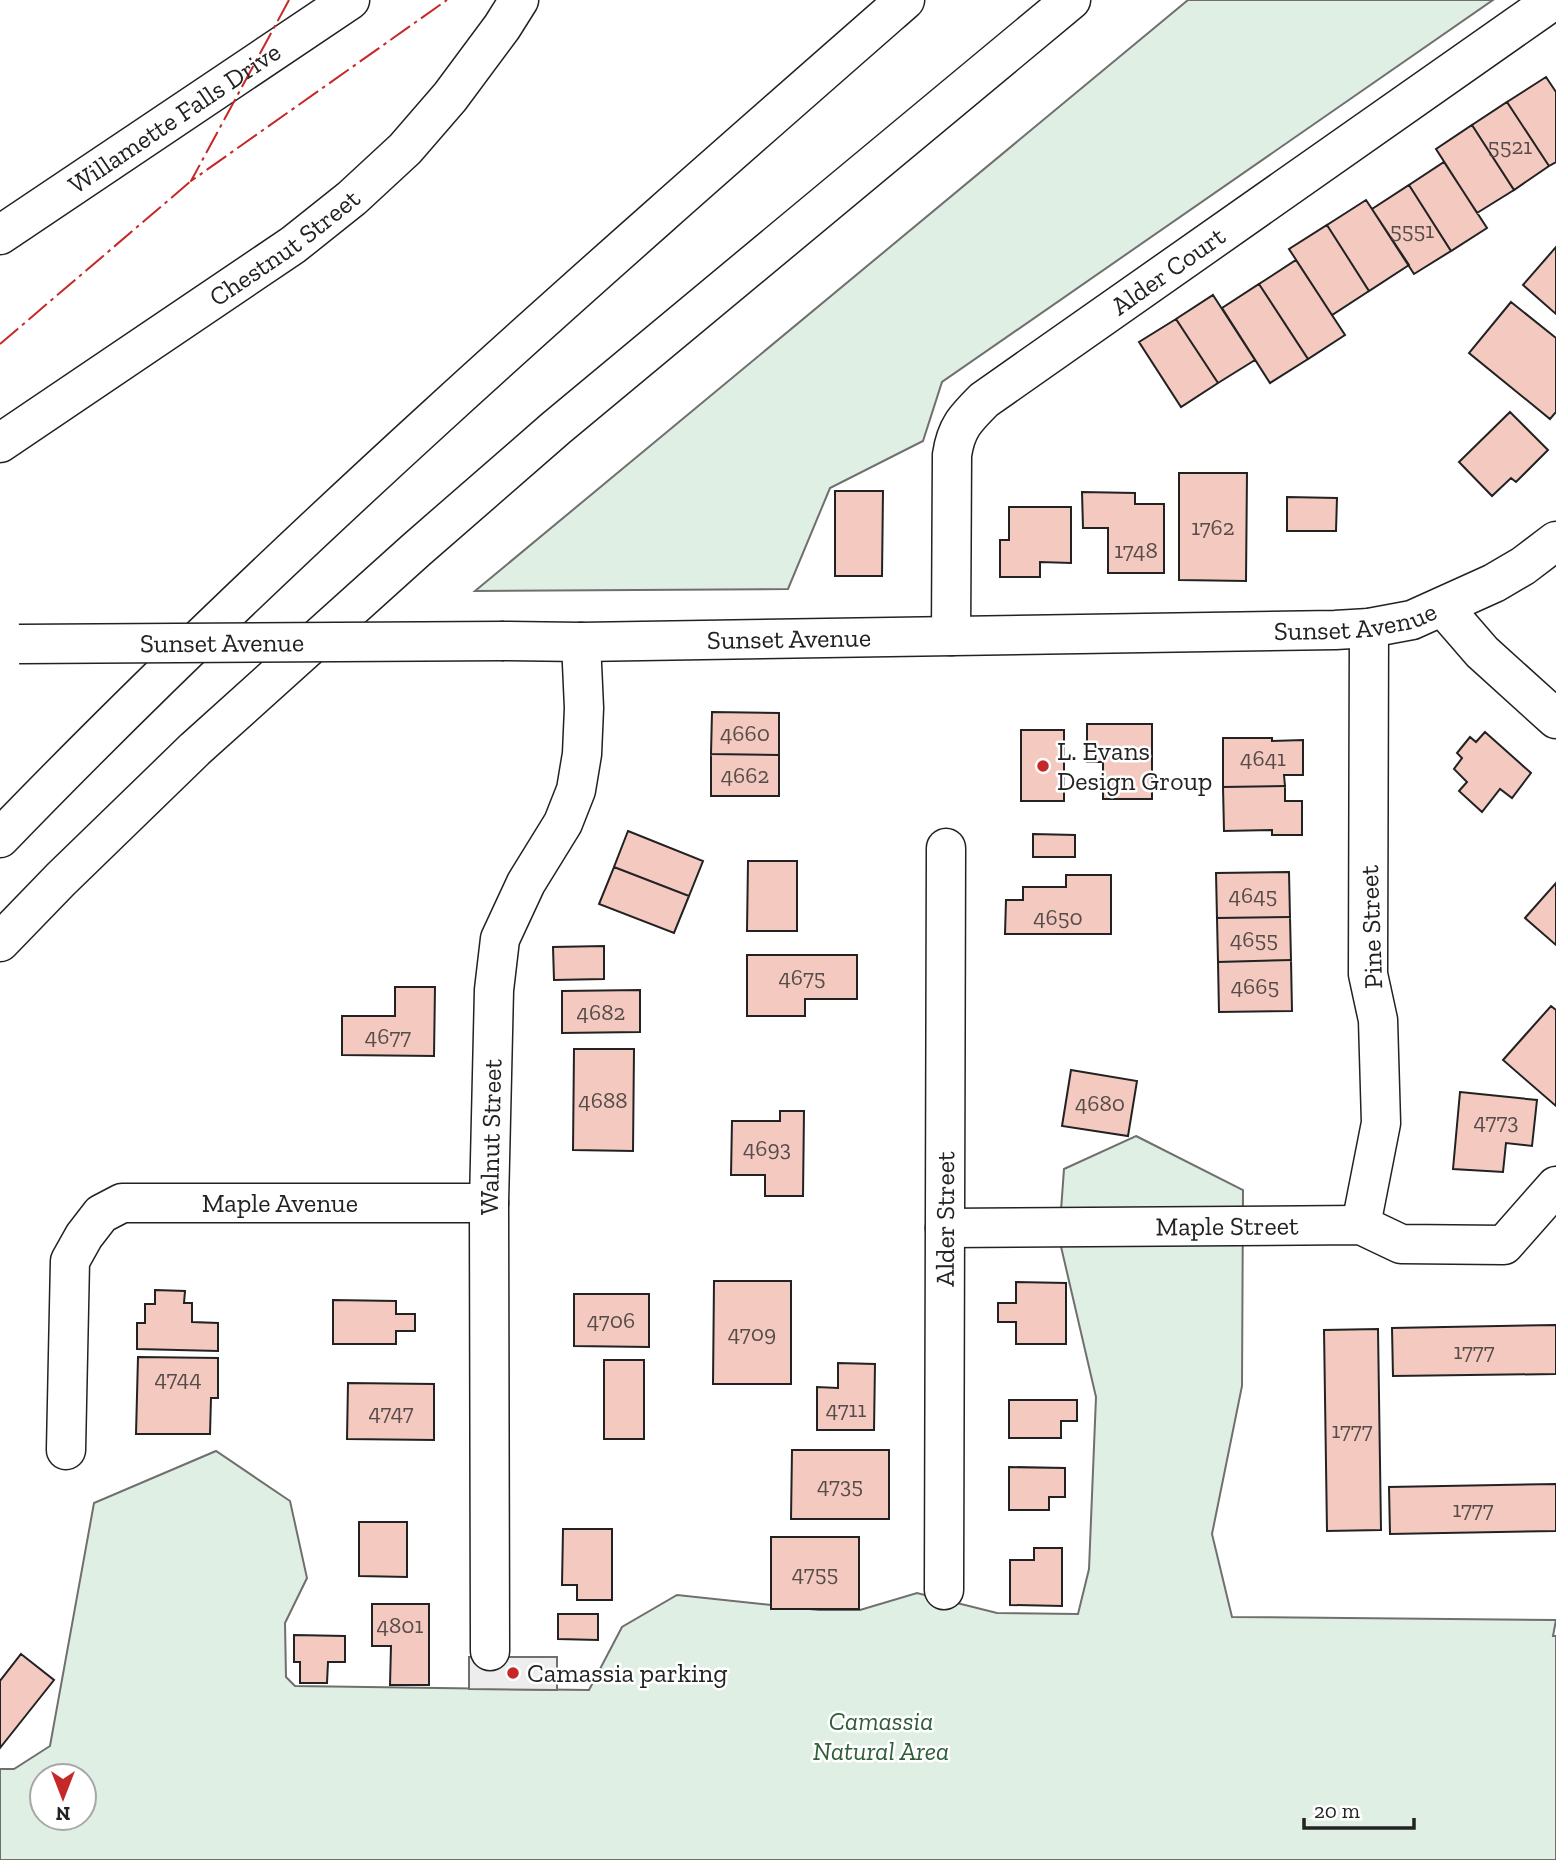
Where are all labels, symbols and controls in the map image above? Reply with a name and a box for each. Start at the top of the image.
street label: Willamette Falls Drive [62,35,287,201]
house number: 5521 [1488,132,1532,160]
street label: Chestnut Street [203,183,367,313]
house number: 5551 [1390,216,1434,244]
street label: Alder Court [1105,220,1232,322]
house number: 1762 [1191,513,1235,541]
house number: 1748 [1114,536,1158,564]
street label: Sunset Avenue [1274,595,1442,647]
street label: Sunset Avenue [707,621,871,656]
street label: Sunset Avenue [140,626,304,659]
house number: 4660 [720,719,770,747]
place label: L. Evans Design Group [1057,735,1212,797]
house number: 4641 [1240,744,1286,772]
marker: L. Evans Design Group [1035,758,1051,774]
house number: 4662 [721,761,769,789]
street label: Pine Street [1353,864,1389,989]
house number: 4645 [1229,881,1277,909]
house number: 4650 [1033,903,1083,931]
house number: 4655 [1230,925,1278,953]
house number: 4675 [778,963,826,991]
house number: 4665 [1231,972,1279,1000]
house number: 4682 [577,998,625,1026]
house number: 4677 [365,1022,411,1050]
street label: Walnut Street [473,1058,508,1215]
house number: 4688 [578,1086,628,1114]
house number: 4680 [1075,1089,1125,1117]
house number: 4773 [1474,1107,1518,1135]
house number: 4693 [743,1134,791,1162]
street label: Alder Street [929,1151,961,1287]
street label: Maple Avenue [202,1187,358,1219]
street label: Maple Street [1155,1209,1299,1242]
house number: 4706 [587,1306,635,1334]
house number: 4709 [728,1319,776,1347]
house number: 1777 [1454,1337,1495,1365]
house number: 4744 [154,1364,202,1392]
house number: 4711 [826,1395,866,1423]
house number: 4747 [368,1398,414,1426]
house number: 1777 [1332,1416,1373,1444]
house number: 4735 [817,1471,863,1499]
house number: 1777 [1453,1495,1494,1523]
house number: 4755 [792,1559,838,1587]
house number: 4801 [377,1611,424,1639]
place label: Camassia parking [527,1657,727,1689]
marker: Camassia parking [505,1665,521,1681]
park label: Camassia Natural Area [813,1705,949,1767]
north arrow [28,1762,98,1832]
scale bar [1304,1786,1414,1830]
text: 20 m [1314,1798,1360,1823]
text: N [56,1802,70,1825]

